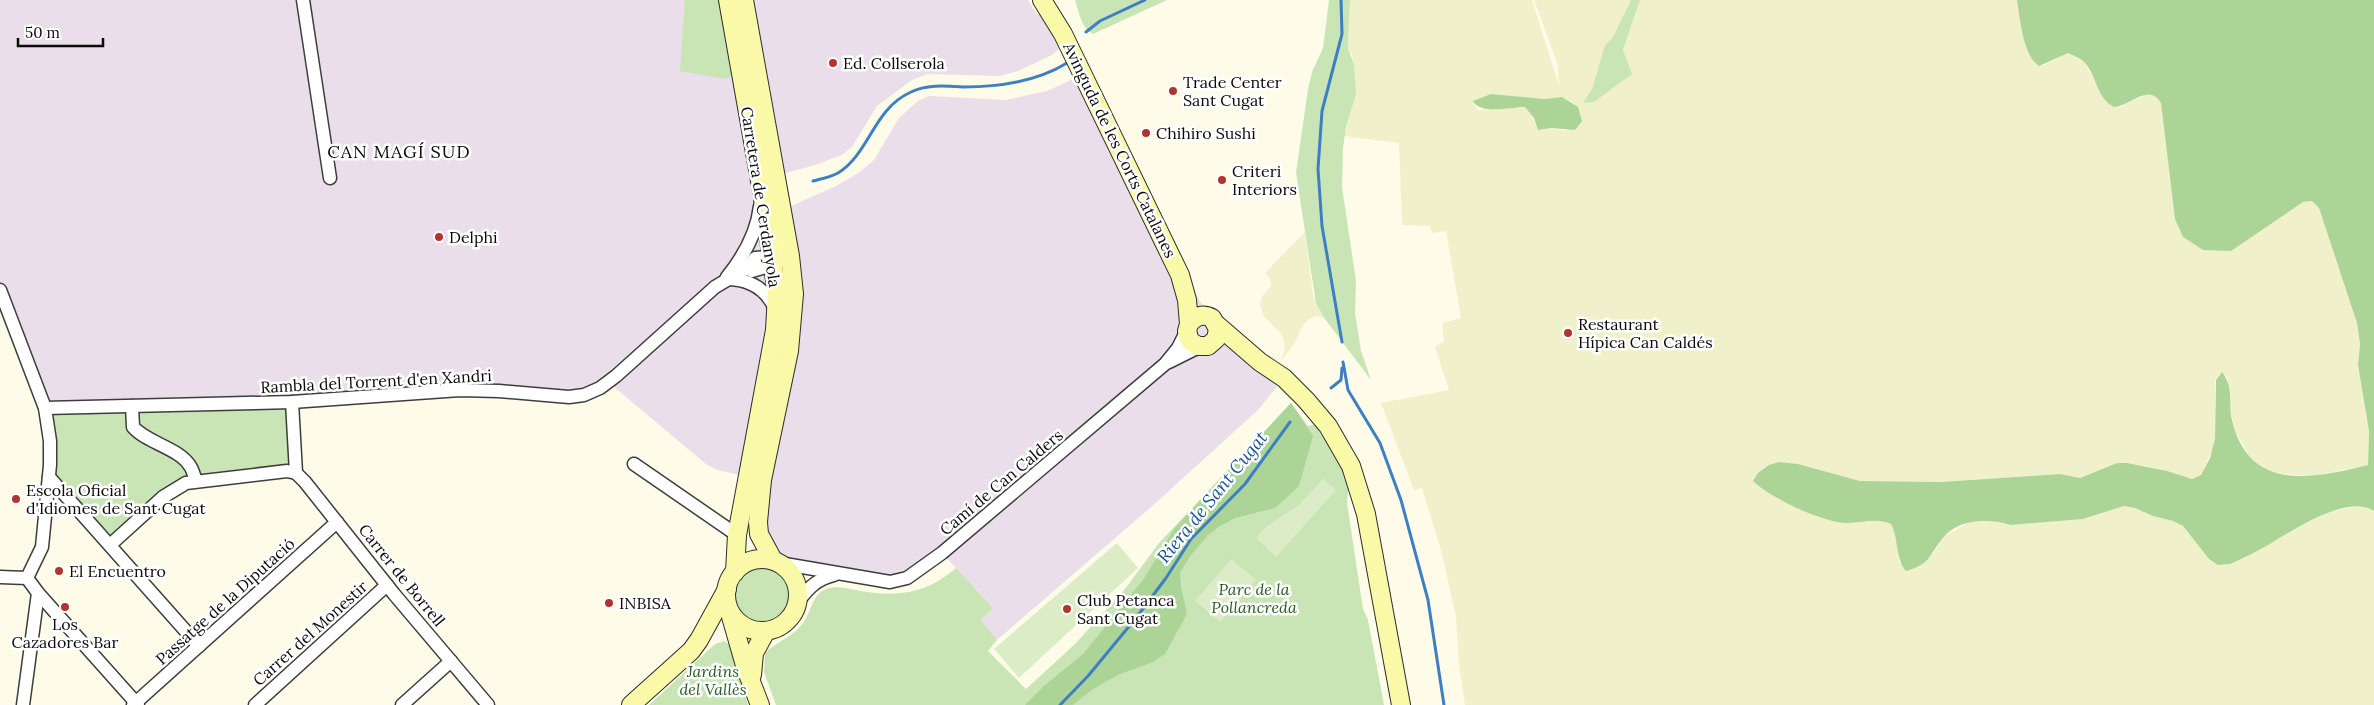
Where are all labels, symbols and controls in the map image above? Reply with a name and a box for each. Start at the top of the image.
scale bar [18,15,102,47]
text: 50 m [25,23,60,42]
street label: Avinguda de les Corts Catalanes [1059,38,1181,261]
place label: Ed. Collserola [843,53,945,73]
marker: Ed. Collserola [827,57,839,69]
place label: Trade Center Sant Cugat [1183,72,1282,110]
marker: Trade Center Sant Cugat [1167,85,1179,97]
street label: Carretera de Cerdanyola [737,105,785,289]
place label: Chihiro Sushi [1156,123,1256,143]
marker: Chihiro Sushi [1140,127,1152,139]
district label: CAN MAGÍ SUD [327,140,471,163]
place label: Criteri Interiors [1232,161,1297,199]
marker: Criteri Interiors [1216,174,1228,186]
place label: Delphi [449,227,498,247]
marker: Delphi [433,231,445,243]
place label: Restaurant Hípica Can Caldés [1578,314,1713,352]
marker: Restaurant Hípica Can Caldés [1562,327,1574,339]
street label: Rambla del Torrent d'en Xandri [260,365,492,397]
street label: Camí de Can Calders [935,425,1067,539]
water label: Riera de Sant Cugat [1152,426,1272,567]
place label: Escola Oficial d'Idiomes de Sant Cugat [26,480,206,518]
marker: Escola Oficial d'Idiomes de Sant Cugat [10,493,22,505]
street label: Carrer de Borrell [355,520,449,630]
street label: Passatge de la Diputació [151,533,299,669]
place label: El Encuentro [69,561,166,581]
marker: El Encuentro [53,565,65,577]
street label: Carrer del Monestir [249,576,371,690]
park label: Parc de la Pollancreda [1211,579,1297,617]
place label: Club Petanca Sant Cugat [1077,590,1175,628]
place label: INBISA [619,593,672,613]
marker: INBISA [603,597,615,609]
marker: Los Cazadores Bar [59,601,71,613]
marker: Club Petanca Sant Cugat [1061,603,1073,615]
place label: Los Cazadores Bar [11,614,119,652]
park label: Jardins del Vallès [679,661,747,699]

